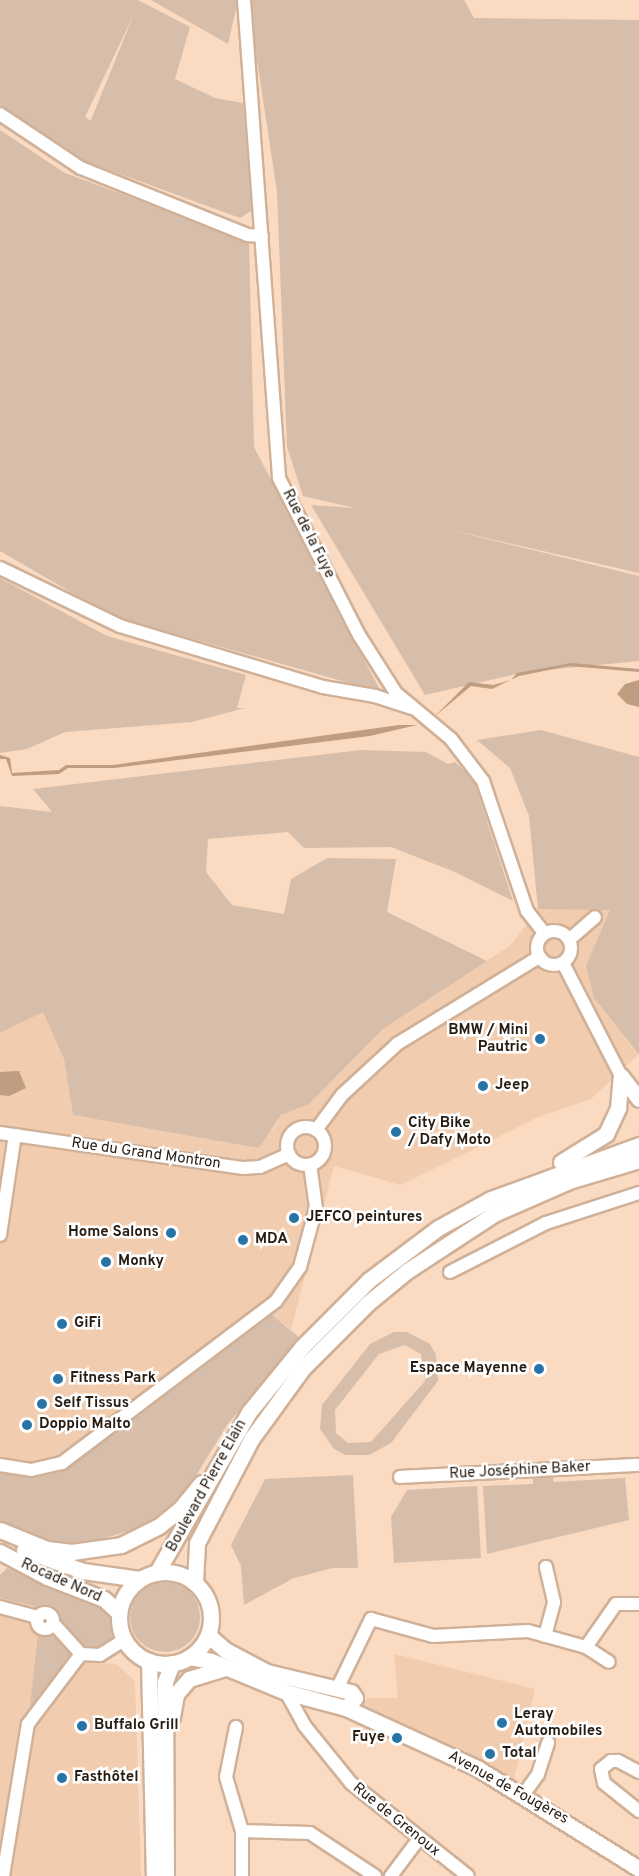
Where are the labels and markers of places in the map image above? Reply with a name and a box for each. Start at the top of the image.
place label: BMW / Mini Pautric [448,1021,528,1056]
marker: BMW / Mini Pautric [533,1032,547,1046]
place label: Jeep [495,1077,529,1095]
marker: Jeep [476,1079,490,1093]
place label: City Bike / Dafy Moto [408,1114,491,1149]
marker: City Bike / Dafy Moto [389,1125,403,1139]
place label: JEFCO peintures [306,1209,422,1227]
marker: JEFCO peintures [287,1211,301,1225]
place label: Home Salons [68,1224,159,1242]
marker: Home Salons [164,1226,178,1240]
place label: MDA [255,1231,288,1249]
marker: MDA [236,1233,250,1247]
place label: Monky [118,1253,164,1271]
marker: Monky [99,1255,113,1269]
place label: GiFi [74,1315,101,1333]
marker: GiFi [55,1317,69,1331]
place label: Espace Mayenne [410,1360,527,1378]
marker: Espace Mayenne [532,1362,546,1376]
place label: Fitness Park [70,1370,156,1388]
marker: Fitness Park [51,1372,65,1386]
place label: Self Tissus [54,1395,129,1413]
marker: Self Tissus [35,1397,49,1411]
place label: Doppio Malto [39,1416,131,1434]
marker: Doppio Malto [20,1418,34,1432]
place label: Leray Automobiles [514,1705,602,1740]
marker: Leray Automobiles [495,1716,509,1730]
place label: Buffalo Grill [94,1717,179,1735]
marker: Buffalo Grill [75,1719,89,1733]
place label: Fuye [352,1729,385,1747]
marker: Fuye [390,1731,404,1745]
place label: Total [502,1745,537,1763]
marker: Total [483,1747,497,1761]
place label: Fasthôtel [74,1769,139,1787]
marker: Fasthôtel [55,1771,69,1785]

